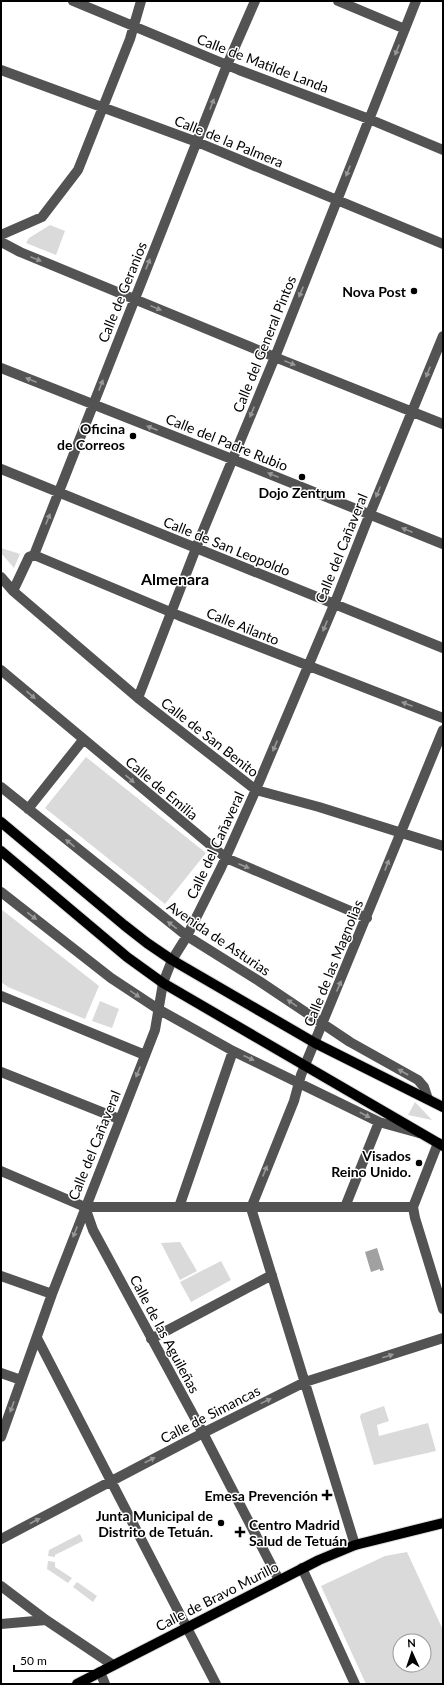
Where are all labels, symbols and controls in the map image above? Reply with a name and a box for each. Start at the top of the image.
street label: Calle de Matilde Landa [195,30,331,96]
one-way arrow [393,45,399,57]
one-way arrow [209,97,215,109]
street label: Calle de la Palmera [172,111,286,171]
one-way arrow [345,165,351,177]
street label: Calle de Geranios [94,239,150,345]
one-way arrow [31,256,42,262]
one-way arrow [146,257,152,269]
street label: Calle del General Pintos [229,273,299,415]
place label: Nova Post [342,283,407,300]
one-way arrow [297,286,303,298]
marker: Nova Post [409,286,419,296]
one-way arrow [151,306,163,312]
one-way arrow [284,361,296,367]
one-way arrow [425,366,431,378]
one-way arrow [25,377,37,383]
one-way arrow [98,378,104,390]
one-way arrow [248,407,254,419]
street label: Calle del Padre Rubio [163,410,291,474]
place label: Oficina de Correos [57,420,125,453]
one-way arrow [146,424,158,430]
marker: Oficina de Correos [128,431,138,441]
one-way arrow [267,472,279,478]
marker: Dojo Zentrum [297,472,307,482]
place label: Dojo Zentrum [258,484,346,501]
one-way arrow [375,487,381,499]
street label: Calle del Cañaveral [311,491,371,605]
one-way arrow [46,512,52,524]
street label: Calle de San Leopoldo [161,513,293,579]
one-way arrow [400,526,412,532]
district label: Almenara [140,569,209,588]
street label: Calle Ailanto [204,604,282,648]
one-way arrow [322,620,329,632]
one-way arrow [25,691,36,700]
street label: Calle de San Benito [158,694,262,780]
one-way arrow [400,700,412,706]
one-way arrow [272,740,278,751]
street label: Calle de Emilia [122,753,202,823]
one-way arrow [125,775,136,784]
street label: Calle del Cañaveral [183,789,247,901]
one-way arrow [65,839,76,848]
one-way arrow [385,859,391,871]
one-way arrow [239,863,250,869]
street label: Avenida de Asturias [164,897,274,979]
street label: Calle de las Magnolias [300,897,366,1029]
one-way arrow [26,911,37,920]
one-way arrow [166,921,177,929]
one-way arrow [336,979,342,991]
one-way arrow [130,990,141,998]
one-way arrow [287,999,297,1007]
one-way arrow [243,1055,254,1061]
one-way arrow [135,1067,141,1079]
one-way arrow [397,1068,409,1075]
street label: Calle del Cañaveral [64,1088,124,1202]
one-way arrow [359,1112,371,1118]
place label: Visados Reino Unido. [331,1147,411,1180]
marker: Visados Reino Unido. [414,1158,424,1168]
one-way arrow [263,1165,269,1177]
one-way arrow [72,1227,78,1239]
street label: Calle de las Aguileñas [127,1272,203,1396]
one-way arrow [382,1353,394,1359]
street label: Calle de Simancas [157,1382,263,1446]
one-way arrow [260,1398,272,1404]
one-way arrow [8,1402,14,1414]
one-way arrow [145,1457,156,1464]
place label: Emesa Prevención [205,1487,318,1504]
marker: Emesa Prevención [321,1489,333,1501]
place label: Junta Municipal de Distrito de Tetuán. [96,1507,214,1540]
place label: Centro Madrid Salud de Tetuán [249,1516,347,1549]
one-way arrow [30,1518,41,1524]
marker: Junta Municipal de Distrito de Tetuán. [216,1518,226,1528]
marker: Centro Madrid Salud de Tetuán [234,1526,246,1538]
street label: Calle de Bravo Murillo [153,1558,281,1634]
north arrow [392,1633,432,1673]
text: N [407,1636,416,1649]
scale bar [14,1647,103,1673]
text: 50 m [20,1653,47,1668]

